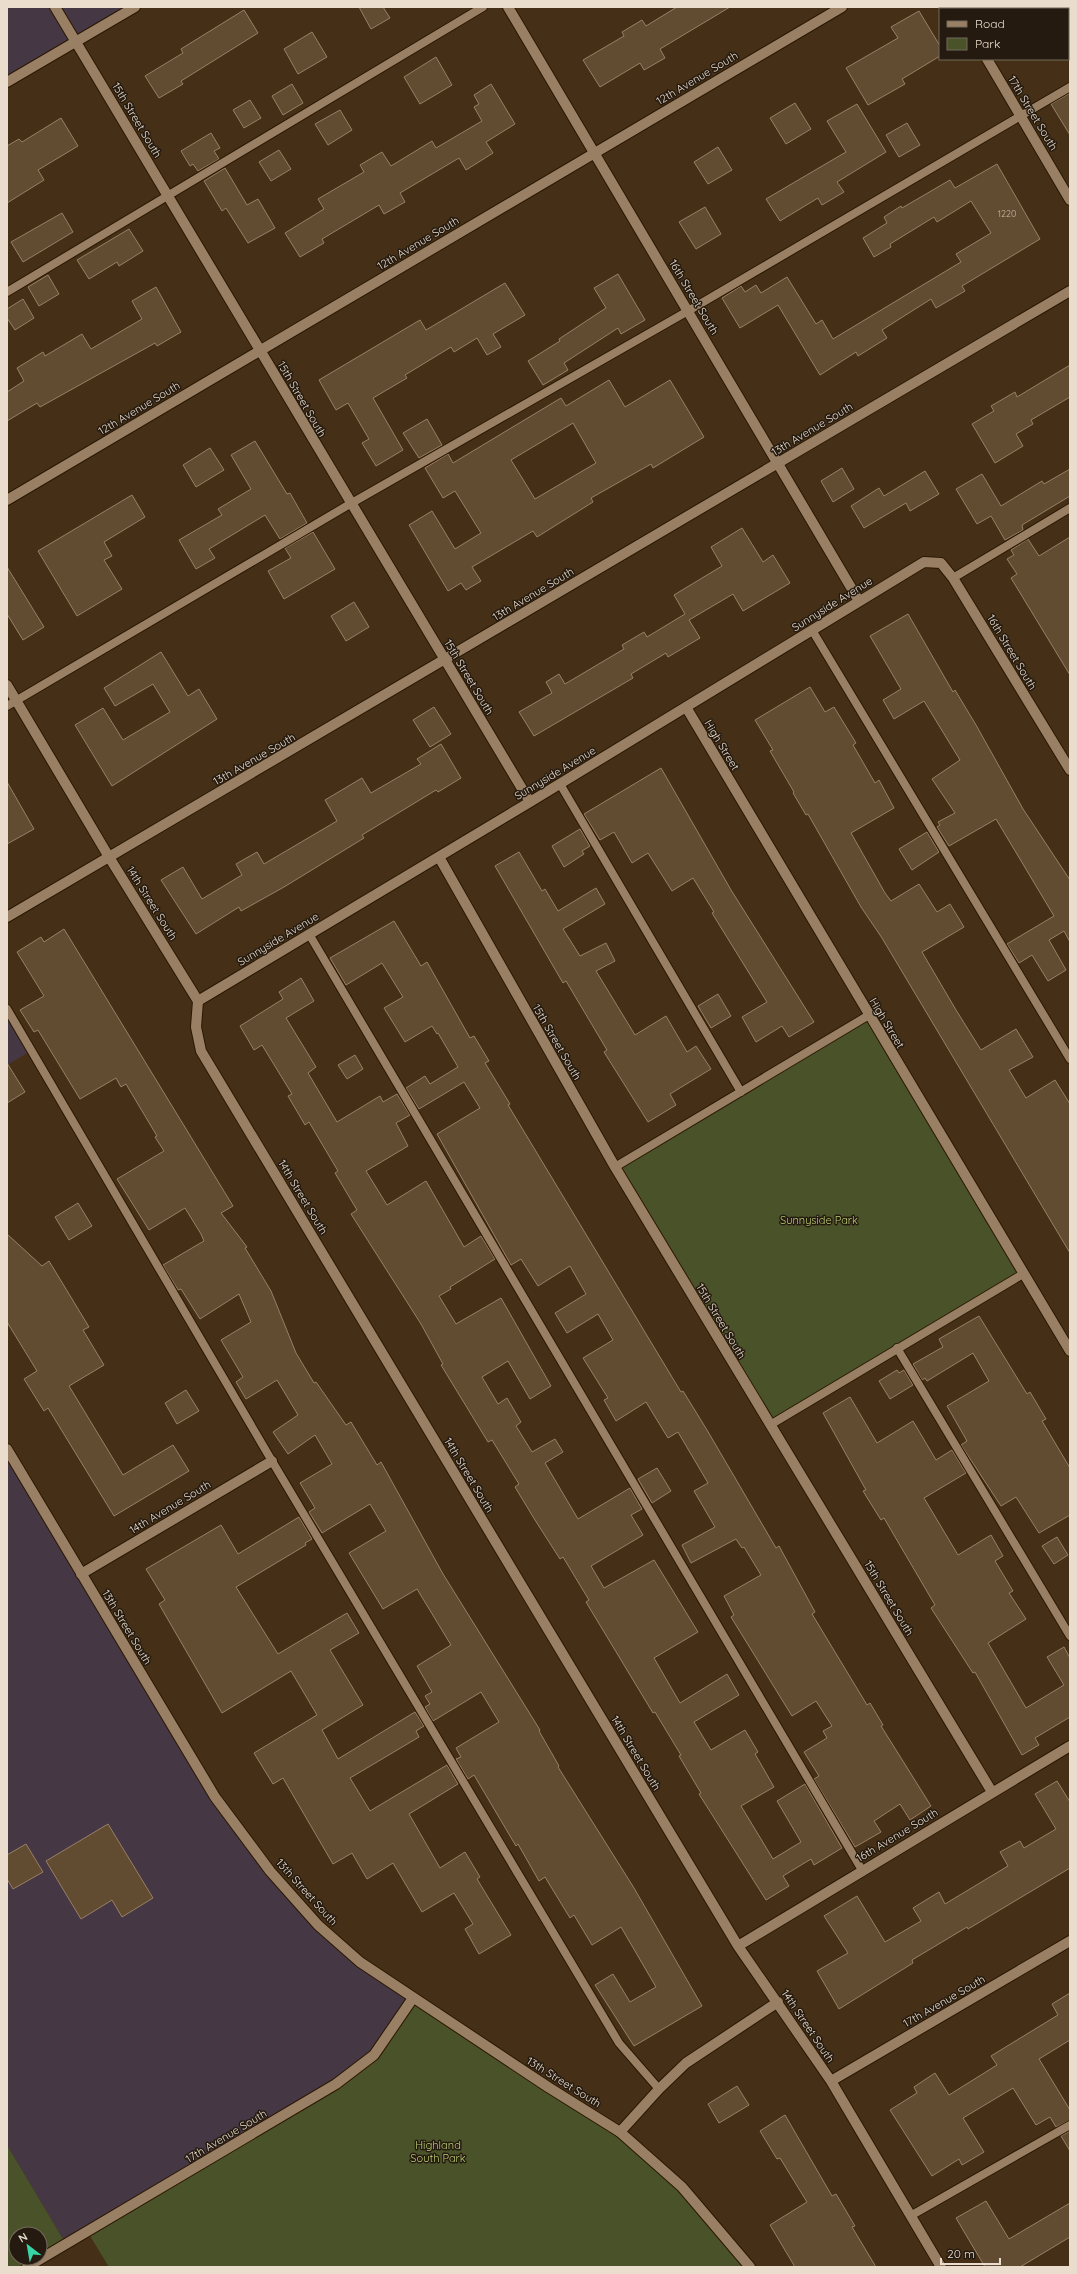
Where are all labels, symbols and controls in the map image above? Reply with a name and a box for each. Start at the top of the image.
legend [939,8,1069,60]
text: Road [975,16,1005,31]
text: Park [975,36,1000,51]
street label: 12th Avenue South [654,48,740,108]
street label: 17th Street South [1005,73,1061,153]
street label: 15th Street South [109,80,165,160]
house number: 1220 [998,208,1016,219]
street label: 12th Avenue South [375,213,461,273]
street label: 16th Street South [666,257,722,337]
street label: 15th Street South [275,359,329,439]
street label: 12th Avenue South [96,378,182,438]
street label: 13th Avenue South [769,399,855,459]
street label: 13th Avenue South [490,564,576,624]
street label: Sunnyside Avenue [789,574,875,634]
street label: 16th Street South [984,612,1040,692]
street label: 15th Street South [441,637,497,717]
street label: High Street [701,717,743,773]
street label: 13th Avenue South [210,730,298,788]
street label: Sunnyside Avenue [512,743,598,803]
street label: 14th Street South [124,863,180,943]
street label: Sunnyside Avenue [235,909,321,969]
street label: High Street [866,995,908,1051]
street label: 15th Street South [530,1002,584,1082]
street label: 14th Street South [275,1157,331,1237]
park label: Sunnyside Park [780,1213,858,1227]
street label: 15th Street South [693,1281,749,1361]
street label: 14th Street South [441,1435,497,1515]
street label: 14th Avenue South [127,1477,213,1537]
street label: 15th Street South [861,1558,917,1638]
street label: 13th Street South [99,1587,155,1667]
street label: 14th Street South [608,1713,664,1793]
street label: 16th Avenue South [854,1805,940,1865]
street label: 13th Street South [273,1856,341,1928]
street label: 17th Avenue South [900,1972,988,2030]
street label: 14th Street South [778,1987,838,2065]
street label: 13th Street South [524,2054,604,2110]
street label: 17th Avenue South [183,2106,269,2166]
park label: Highland South Park [410,2138,466,2165]
north arrow [8,2226,48,2266]
text: N [16,2229,30,2246]
scale bar [941,2240,1000,2266]
text: 20 m [947,2246,975,2261]

